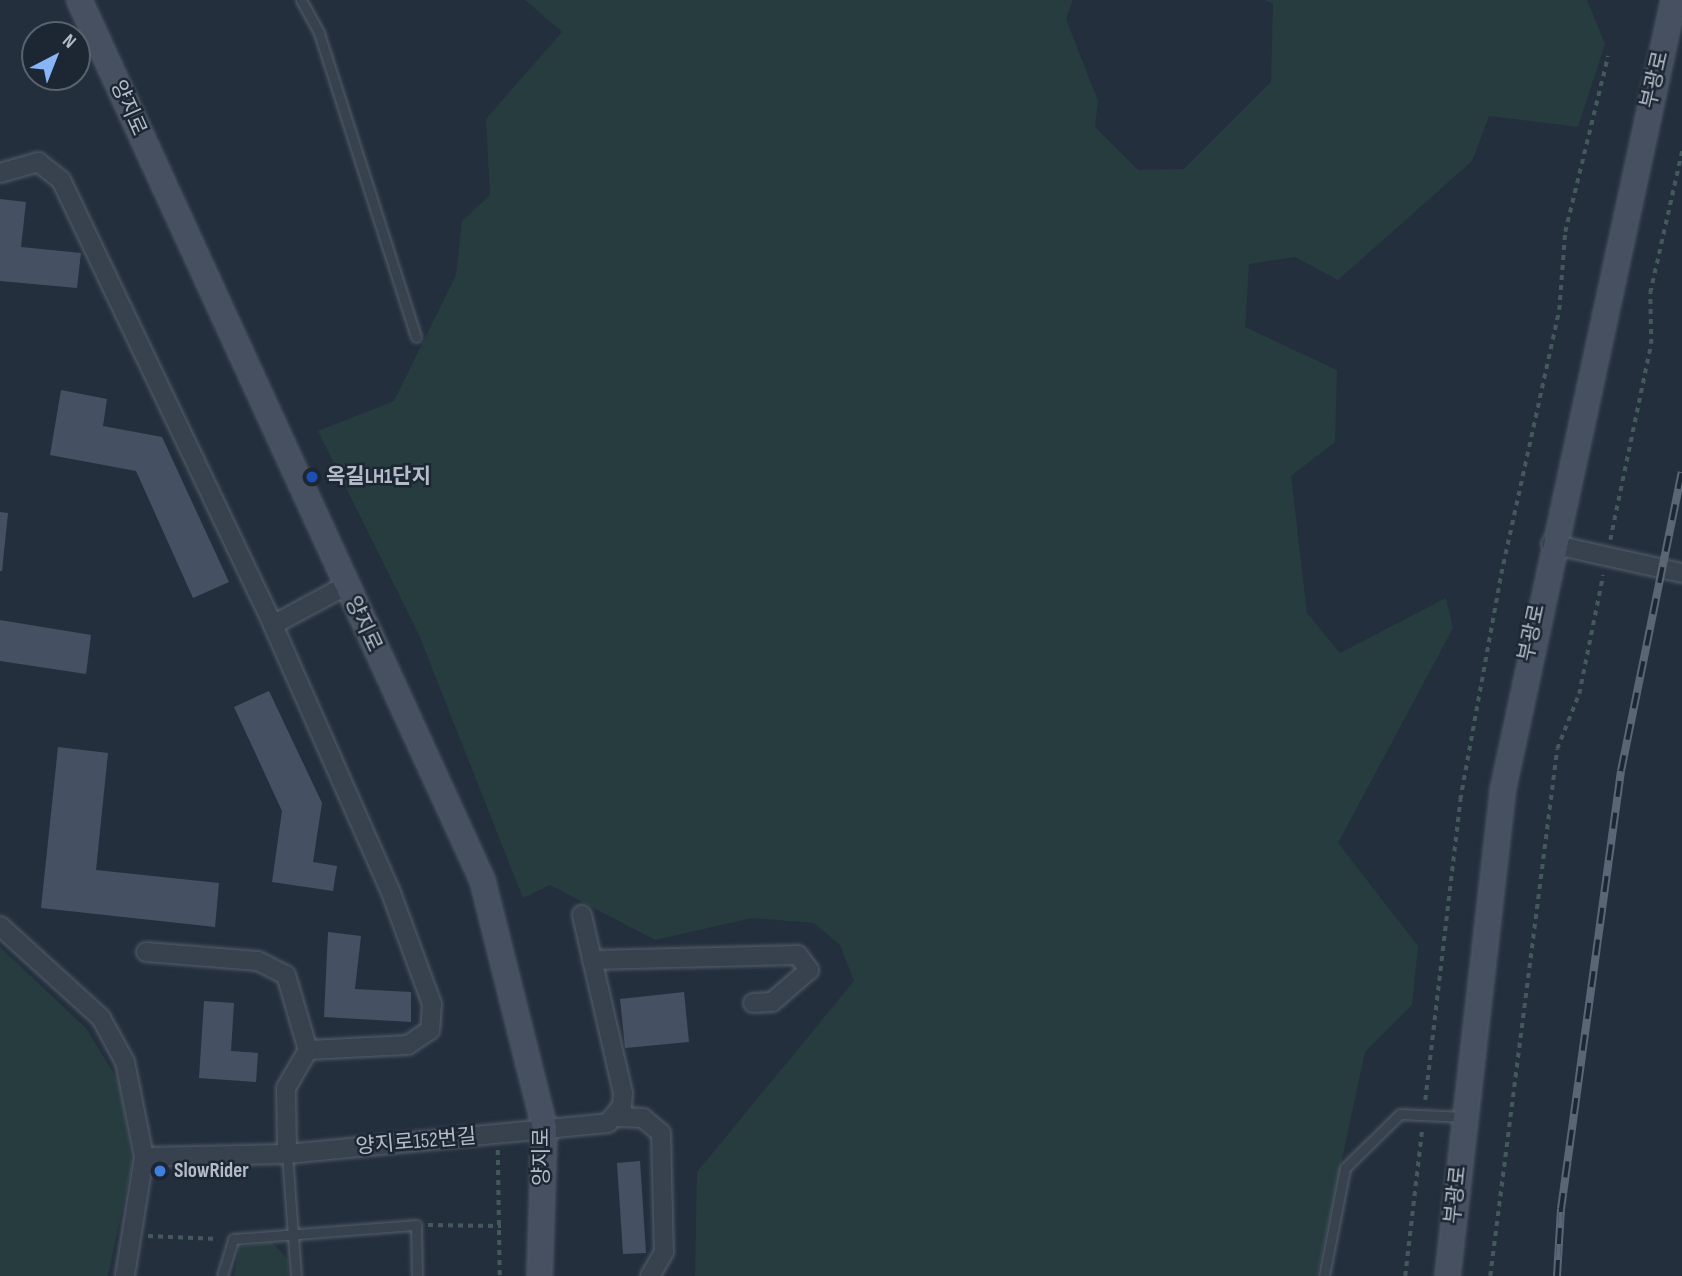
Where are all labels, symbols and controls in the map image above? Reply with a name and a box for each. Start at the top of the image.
north arrow [21,21,91,91]
text: N [58,30,81,53]
street label: 부광로 [1636,49,1674,111]
street label: 양지로 [105,76,151,140]
place label: 옥길LH1단지 [326,464,431,490]
marker: 옥길LH1단지 [304,469,320,485]
street label: 양지로 [339,592,387,656]
street label: 부광로 [1514,602,1550,664]
street label: 양지로152번길 [355,1124,477,1160]
street label: 양지로 [529,1128,555,1186]
place label: SlowRider [174,1158,249,1184]
marker: SlowRider [152,1163,168,1179]
street label: 부광로 [1440,1165,1472,1225]

